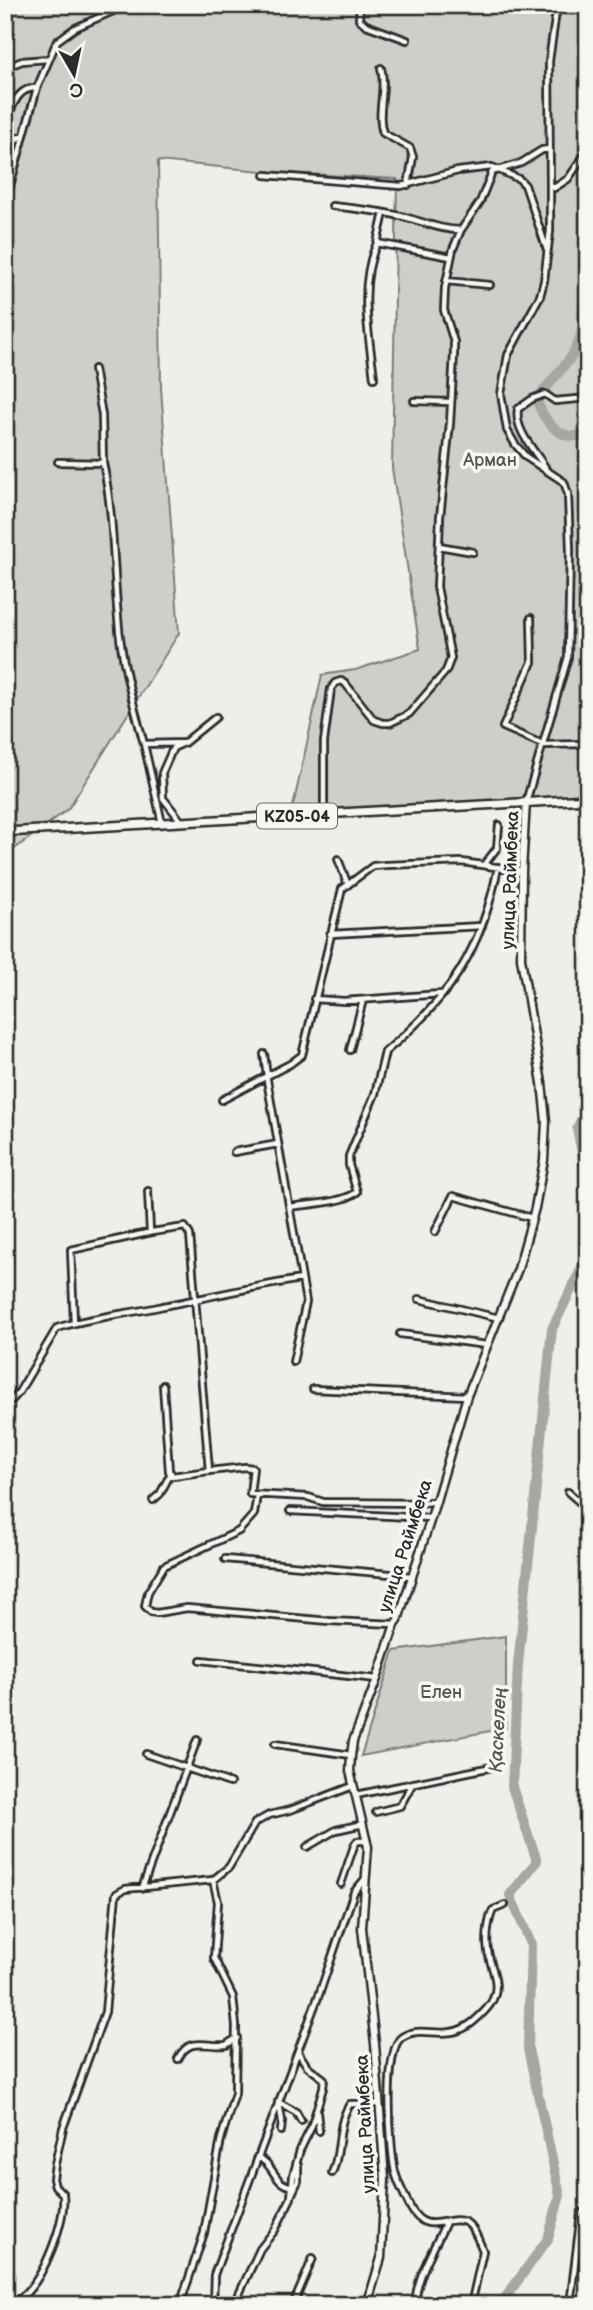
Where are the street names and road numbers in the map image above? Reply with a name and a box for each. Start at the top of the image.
road number: KZ05-04 [257,804,337,828]
street label: улица Раймбека [498,810,523,950]
street label: улица Раймбека [374,1477,437,1615]
street label: улица Раймбека [351,2054,380,2194]

